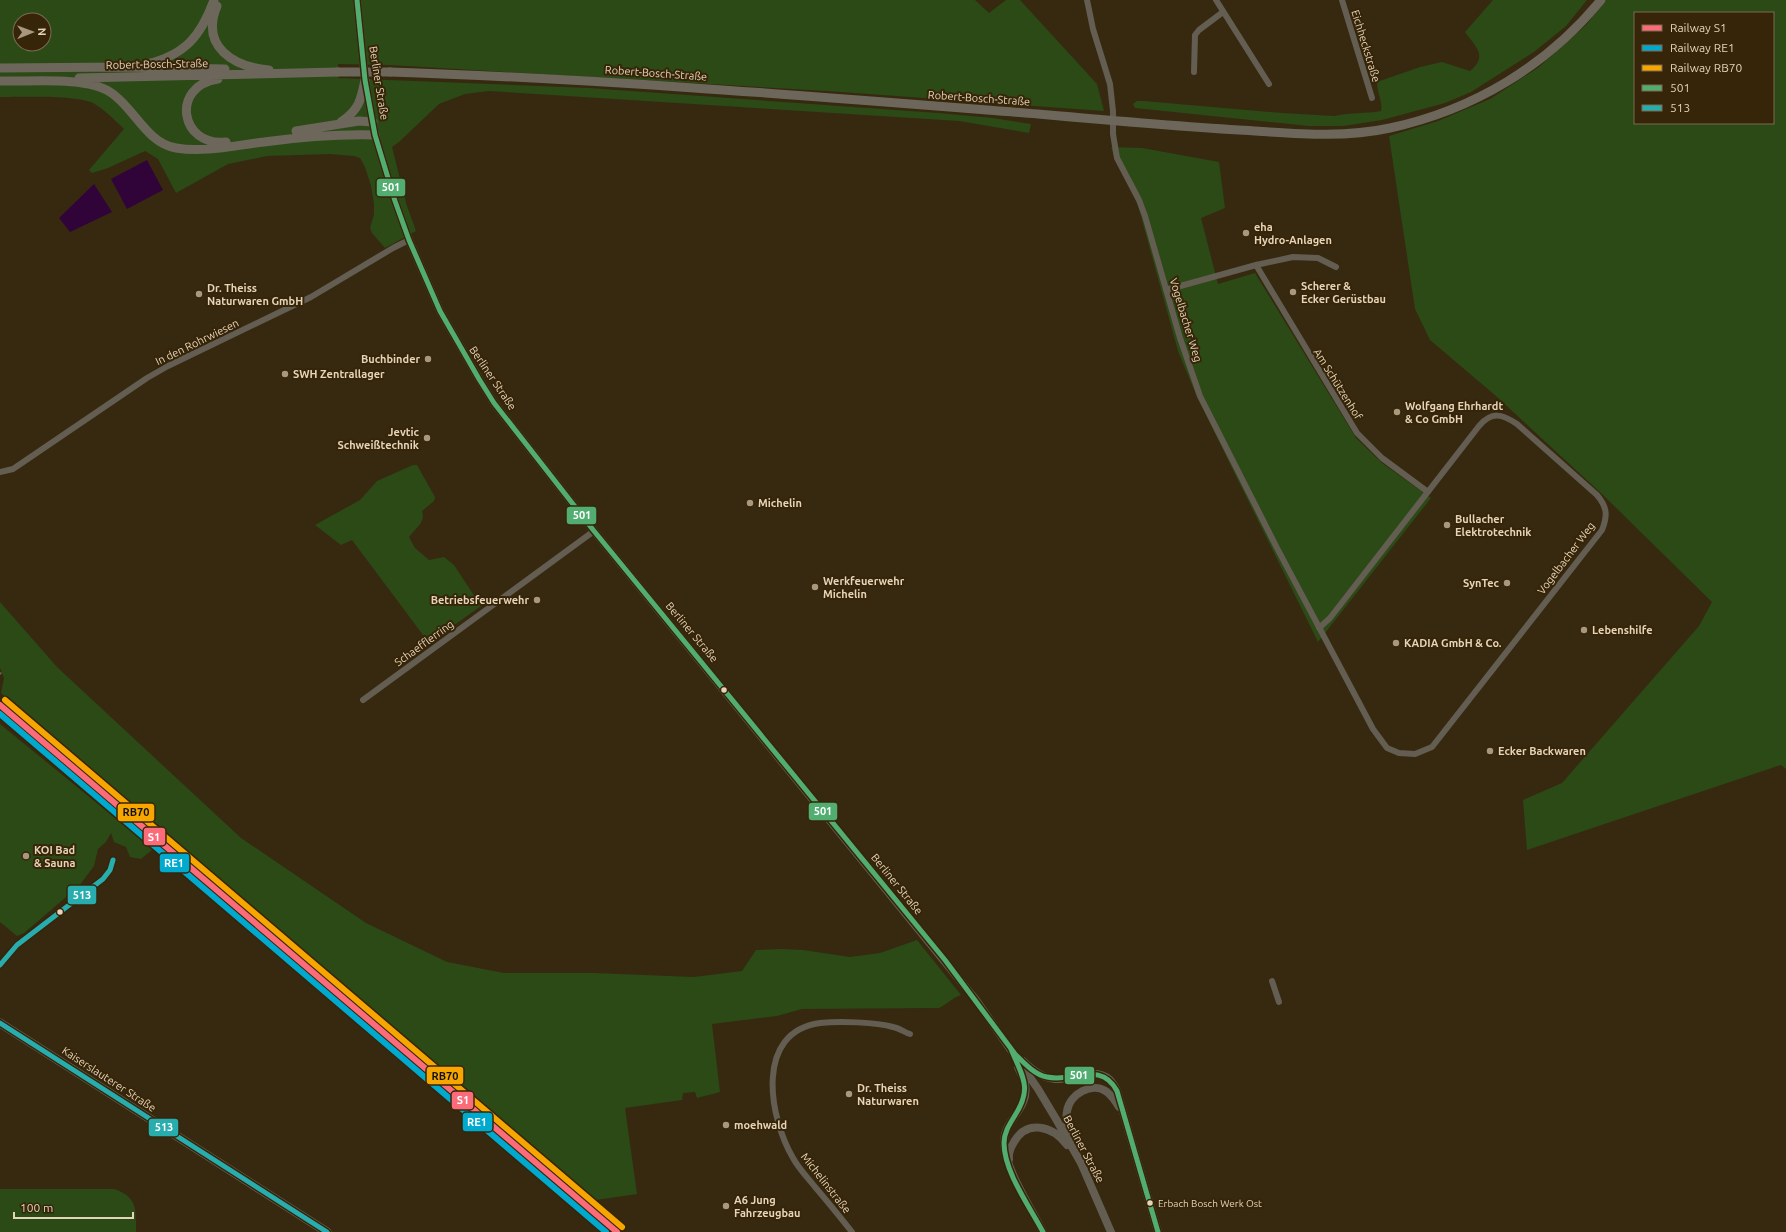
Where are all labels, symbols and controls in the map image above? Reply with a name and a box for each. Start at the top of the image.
street label: Eichheckstraße [1349,8,1383,84]
north arrow [12,12,52,52]
legend [1634,12,1774,124]
text: Railway S1 [1670,21,1727,34]
text: N [36,28,48,36]
text: Railway RE1 [1670,41,1735,54]
street label: Berliner Straße [367,45,391,121]
street label: Robert-Bosch-Straße [106,57,208,71]
text: Railway RB70 [1670,61,1743,74]
street label: Robert-Bosch-Straße [604,63,708,83]
text: 501 [1670,81,1690,94]
street label: Robert-Bosch-Straße [927,88,1031,108]
text: 513 [1670,101,1690,114]
line badge: 501 [376,178,406,197]
text: 501 [382,181,400,193]
place label: eha Hydro-Anlagen [1254,221,1332,246]
marker: eha Hydro-Anlagen [1241,228,1251,238]
street label: Vogelbacher Weg [1168,277,1204,363]
place label: Scherer & Ecker Gerüstbau [1301,280,1386,305]
place label: Dr. Theiss Naturwaren GmbH [207,282,303,307]
marker: Scherer & Ecker Gerüstbau [1288,287,1298,297]
marker: Dr. Theiss Naturwaren GmbH [194,289,204,299]
street label: In den Rohrwiesen [153,317,241,367]
street label: Berliner Straße [467,344,519,412]
street label: Am Schützenhof [1311,346,1365,422]
place label: Buchbinder [361,353,420,365]
marker: Buchbinder [423,354,433,364]
place label: SWH Zentrallager [293,368,385,380]
marker: SWH Zentrallager [280,369,290,379]
place label: Wolfgang Ehrhardt & Co GmbH [1405,400,1503,425]
marker: Wolfgang Ehrhardt & Co GmbH [1392,407,1402,417]
place label: Jevtic Schweißtechnik [338,426,420,451]
marker: Jevtic Schweißtechnik [422,433,432,443]
place label: Michelin [758,497,802,509]
marker: Michelin [745,498,755,508]
line badge: 501 [566,506,597,525]
text: 501 [573,509,591,521]
place label: Bullacher Elektrotechnik [1455,513,1532,538]
marker: Bullacher Elektrotechnik [1442,520,1452,530]
street label: Vogelbacher Weg [1535,520,1597,596]
place label: Werkfeuerwehr Michelin [823,575,905,600]
place label: SynTec [1463,577,1500,589]
marker: SynTec [1502,578,1512,588]
marker: Werkfeuerwehr Michelin [810,582,820,592]
place label: Betriebsfeuerwehr [431,594,529,606]
marker: Betriebsfeuerwehr [532,595,542,605]
street label: Berliner Straße [663,600,721,664]
street label: Schaefflerring [392,618,456,668]
place label: Lebenshilfe [1592,624,1653,636]
marker: Lebenshilfe [1579,625,1589,635]
place label: KADIA GmbH & Co. [1404,637,1502,649]
marker: KADIA GmbH & Co. [1391,638,1401,648]
unlabelled marker [719,685,729,695]
place label: Ecker Backwaren [1498,745,1586,757]
marker: Ecker Backwaren [1485,746,1495,756]
line badge: 501 [808,802,838,821]
line badge: RB70 [117,803,155,822]
text: 501 [814,805,832,817]
text: RB70 [123,806,149,818]
line badge: S1 [143,827,166,846]
text: S1 [148,831,160,843]
place label: KOI Bad & Sauna [34,844,75,869]
marker: KOI Bad & Sauna [21,851,31,861]
street label: Berliner Straße [869,851,925,917]
line badge: RE1 [159,853,190,873]
text: RE1 [164,857,184,869]
line badge: 513 [67,885,97,905]
text: 513 [73,889,91,901]
unlabelled marker [55,907,65,917]
street label: Kaiserslauterer Straße [60,1044,158,1114]
line badge: RB70 [426,1066,464,1085]
line badge: 501 [1064,1066,1095,1085]
text: 501 [1070,1069,1088,1081]
text: RB70 [432,1070,458,1082]
place label: Dr. Theiss Naturwaren [857,1082,919,1107]
marker: Dr. Theiss Naturwaren [844,1089,854,1099]
line badge: S1 [451,1091,474,1110]
text: S1 [457,1094,469,1106]
line badge: RE1 [462,1112,493,1132]
street label: Berliner Straße [1061,1113,1107,1185]
text: RE1 [467,1116,487,1128]
line badge: 513 [148,1118,179,1137]
place label: moehwald [734,1119,787,1131]
marker: moehwald [721,1120,731,1130]
text: 513 [155,1121,173,1133]
street label: Michelinstraße [799,1150,853,1216]
scale bar [14,1194,133,1220]
place label: A6 Jung Fahrzeugbau [734,1194,800,1219]
marker: Erbach Bosch Werk Ost [1145,1198,1155,1208]
place label: Erbach Bosch Werk Ost [1158,1198,1262,1209]
text: 100 m [20,1201,53,1214]
marker: A6 Jung Fahrzeugbau [721,1201,731,1211]

